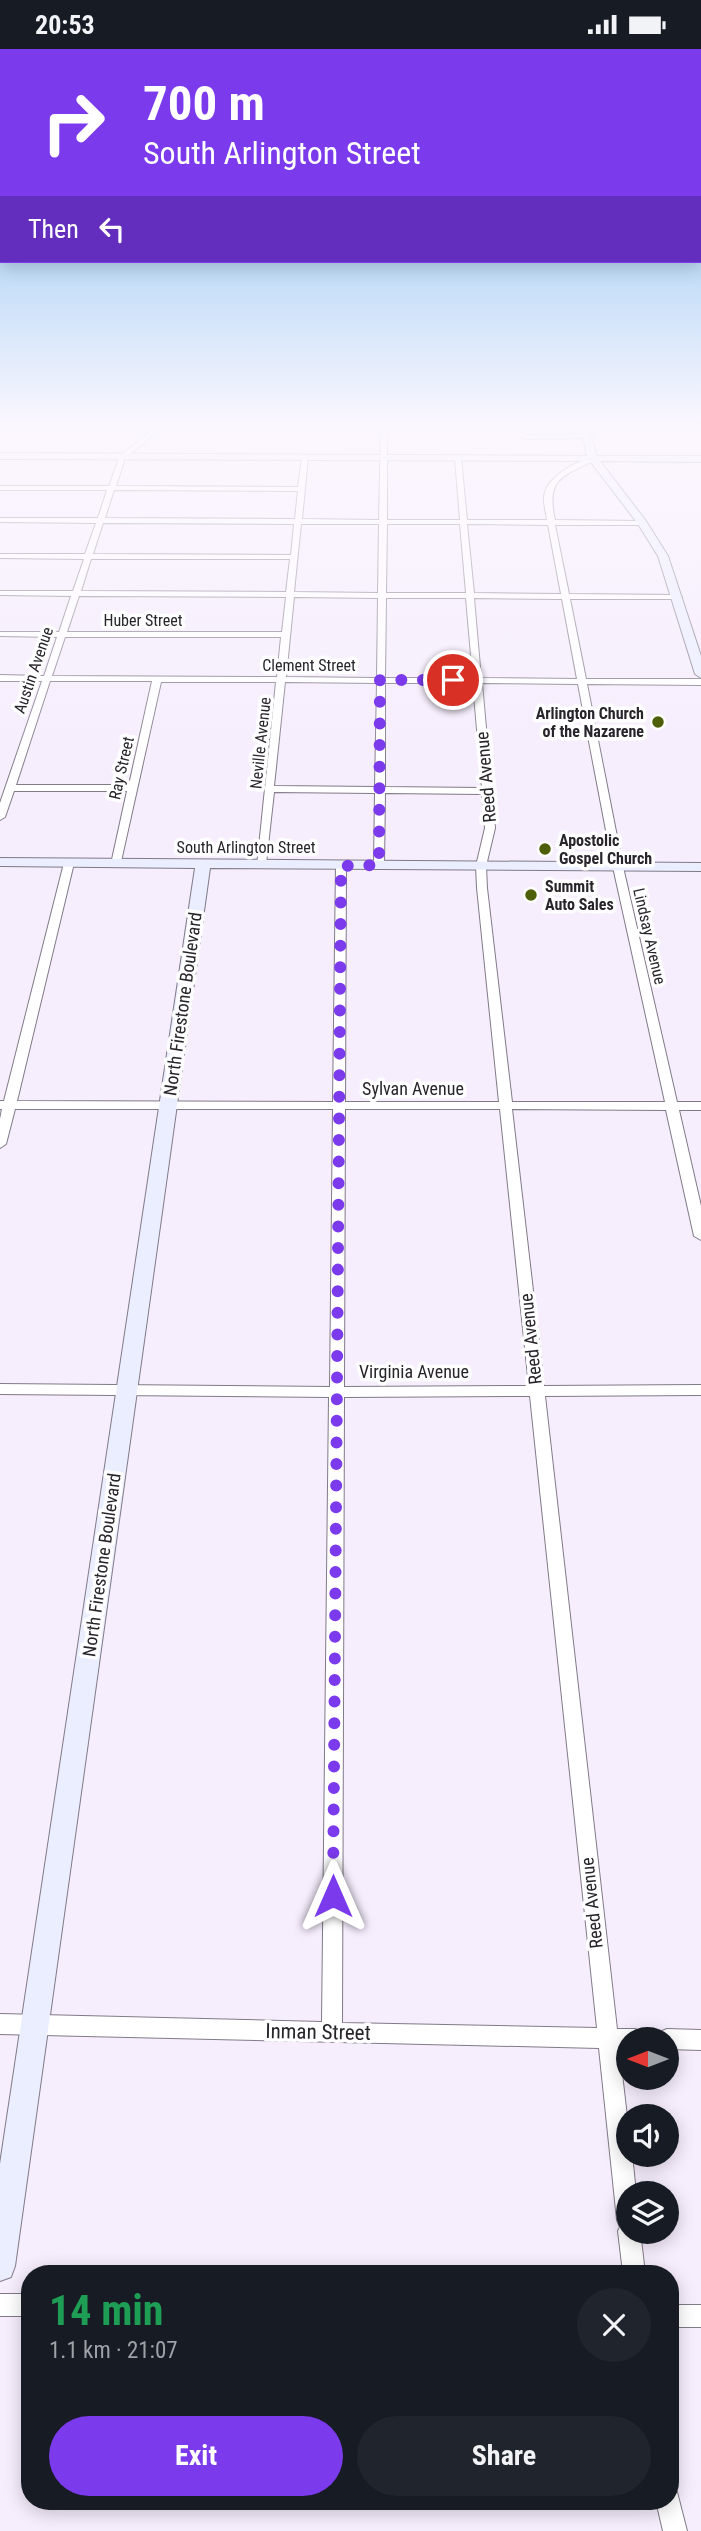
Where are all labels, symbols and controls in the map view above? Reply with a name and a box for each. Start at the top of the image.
text: 20:53 [35,10,95,40]
text: 700 m [143,75,265,132]
icon: right [28,77,119,168]
text: South Arlington Street [143,134,421,172]
icon: left [93,210,131,248]
text: Then [28,214,79,244]
street label: Huber Street [103,611,183,630]
street label: Austin Avenue [10,624,57,716]
pin [423,650,483,710]
street label: Clement Street [262,656,356,675]
icon: arrive [434,661,472,699]
street label: Neville Avenue [246,696,275,790]
place label: Arlington Church of the Nazarene [536,704,644,741]
marker: Arlington Church of the Nazarene [650,714,666,730]
street label: Reed Avenue [471,731,500,823]
street label: Ray Street [105,735,138,801]
place label: Apostolic Gospel Church [559,831,652,868]
street label: South Arlington Street [177,838,316,857]
marker: Apostolic Gospel Church [537,841,553,857]
place label: Summit Auto Sales [545,877,614,914]
street label: Lindsay Avenue [629,886,670,986]
marker: Summit Auto Sales [523,887,539,903]
street label: North Firestone Boulevard [159,911,206,1097]
street label: Sylvan Avenue [362,1078,464,1099]
street label: Reed Avenue [515,1293,546,1386]
street label: Virginia Avenue [359,1361,469,1382]
street label: North Firestone Boulevard [78,1472,125,1658]
street label: Reed Avenue [576,1857,607,1950]
position arrow [296,1859,370,1933]
street label: Inman Street [265,2019,371,2045]
north arrow [616,2027,679,2089]
map controls [616,2027,679,2244]
button: sound [616,2104,679,2167]
button: layers [616,2181,679,2244]
text: 14 min [49,2286,164,2335]
button: close [577,2288,651,2362]
text: 1.1 km · 21:07 [49,2337,178,2364]
button: Exit [49,2416,343,2496]
button: Share [357,2416,651,2496]

